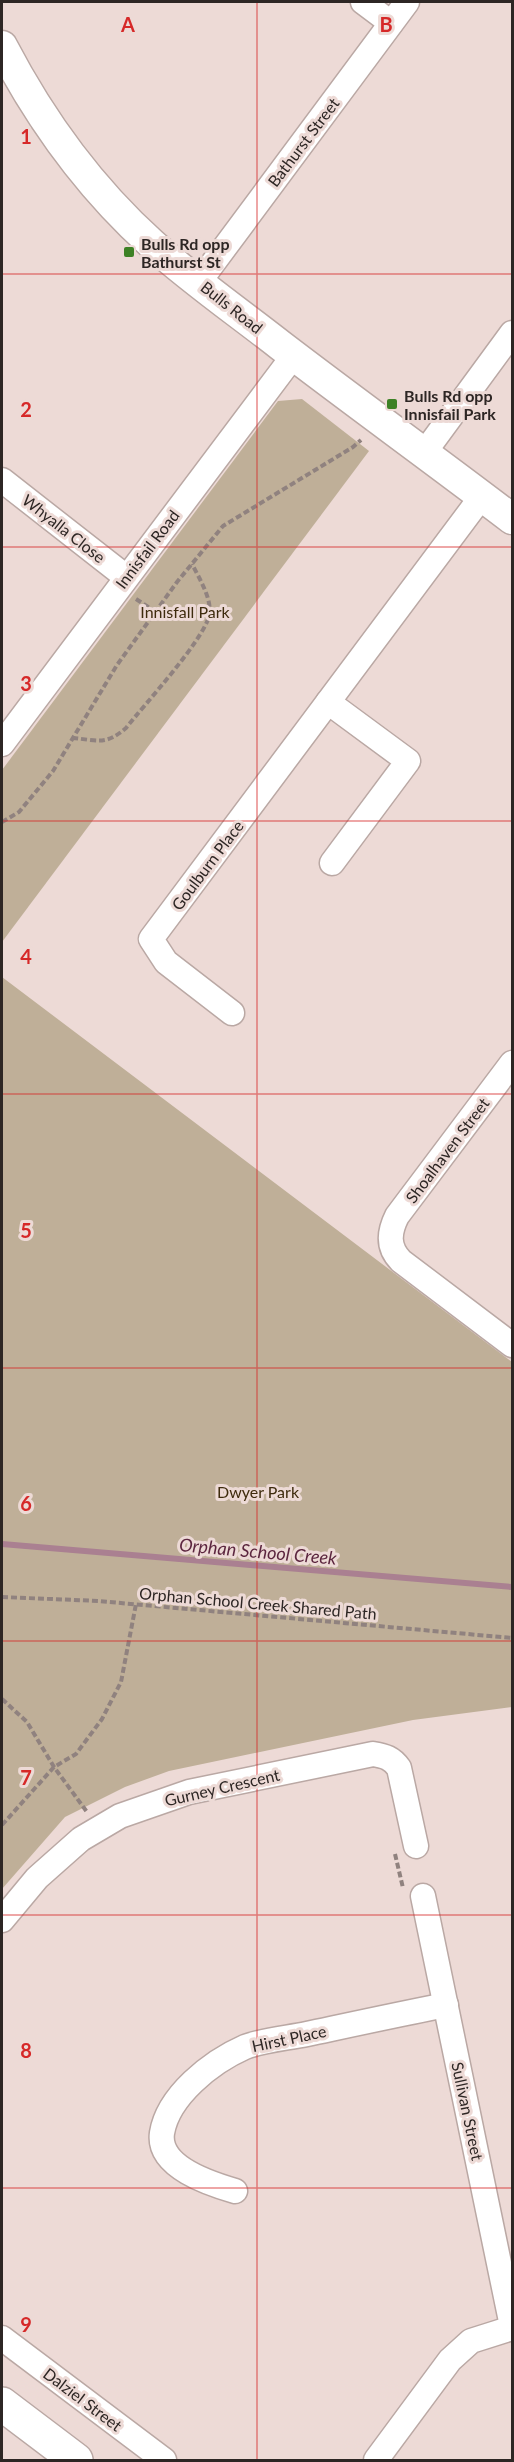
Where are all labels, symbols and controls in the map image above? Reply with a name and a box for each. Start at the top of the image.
text: A [120,12,135,36]
text: B [379,12,393,36]
street label: Bathurst Street [263,94,343,190]
text: 1 [20,124,32,148]
place label: Bulls Rd opp Bathurst St [141,234,230,271]
marker: Bulls Rd opp Bathurst St [122,245,136,259]
street label: Bulls Road [197,277,267,337]
place label: Bulls Rd opp Innisfail Park [404,386,496,423]
text: 2 [20,397,32,421]
marker: Bulls Rd opp Innisfail Park [385,397,399,411]
street label: Whyalla Close [19,490,109,566]
street label: Innisfail Road [111,506,183,592]
park label: Innisfall Park [140,602,231,621]
text: 3 [20,671,32,695]
street label: Goulburn Place [167,816,247,914]
text: 4 [20,944,32,968]
street label: Shoalhaven Street [401,1094,493,1206]
text: 5 [20,1218,32,1242]
park label: Dwyer Park [217,1482,300,1501]
text: 6 [20,1491,32,1515]
water label: Orphan School Creek [178,1533,338,1569]
street label: Orphan School Creek Shared Path [139,1583,377,1623]
street label: Gurney Crescent [163,1764,282,1809]
text: 7 [20,1765,32,1789]
street label: Hirst Place [250,2021,328,2055]
text: 8 [20,2038,32,2062]
street label: Sullivan Street [448,2060,488,2162]
text: 9 [20,2312,32,2336]
street label: Dalziel Street [40,2363,126,2435]

